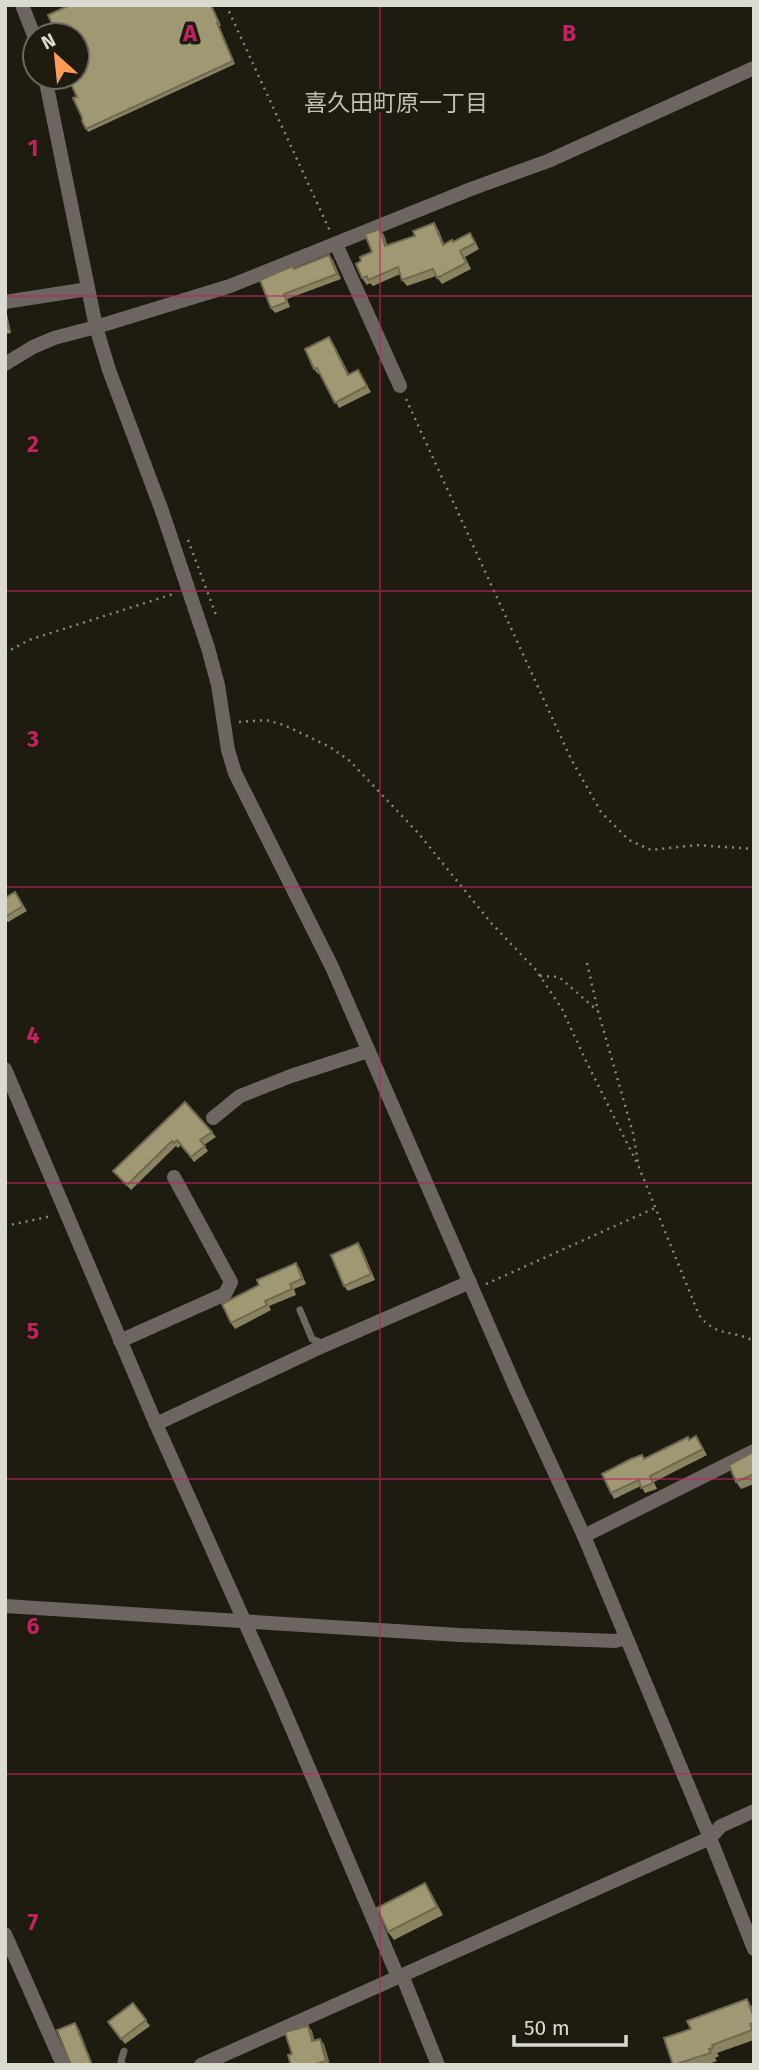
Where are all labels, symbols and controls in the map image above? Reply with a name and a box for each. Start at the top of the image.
text: A [182,19,197,47]
text: B [562,19,576,47]
north arrow [21,21,91,91]
text: N [38,28,59,54]
district label: 喜久田町原一丁目 [304,89,488,117]
text: 1 [28,134,38,162]
text: 2 [27,430,39,458]
text: 3 [26,725,39,753]
text: 4 [27,1021,40,1049]
text: 5 [27,1317,39,1345]
text: 6 [27,1612,40,1640]
text: 7 [28,1908,39,1936]
scale bar [514,2004,626,2048]
text: 50 m [524,2015,570,2041]

